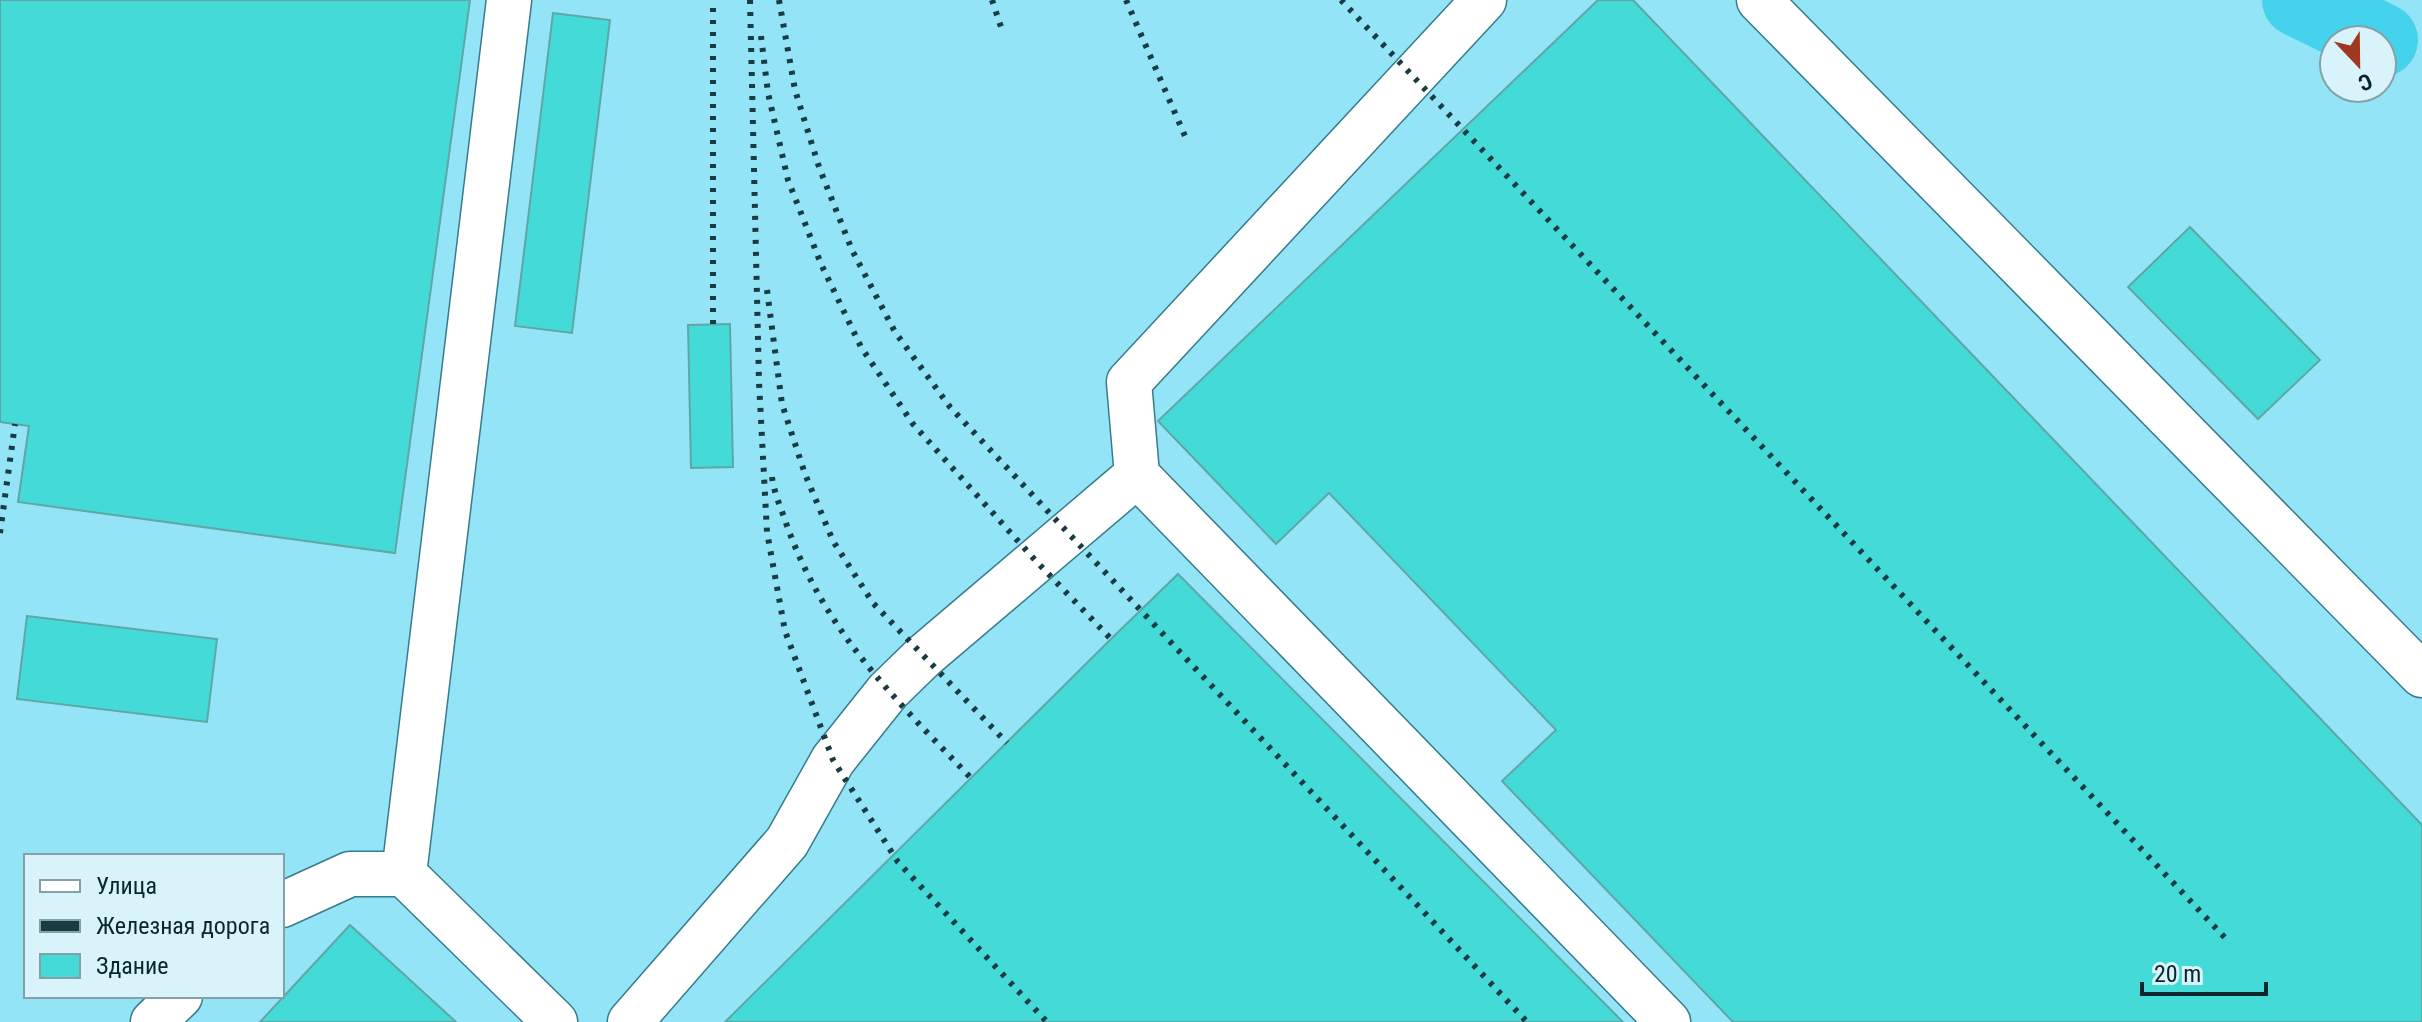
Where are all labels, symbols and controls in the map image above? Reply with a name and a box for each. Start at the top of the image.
north arrow [2318,24,2398,104]
text: С [2355,68,2376,96]
legend [24,854,284,998]
text: Улица [96,872,157,900]
text: Железная дорога [96,912,270,940]
scale bar [2142,946,2266,996]
text: Здание [96,952,168,980]
text: 20 m [2154,960,2201,988]

